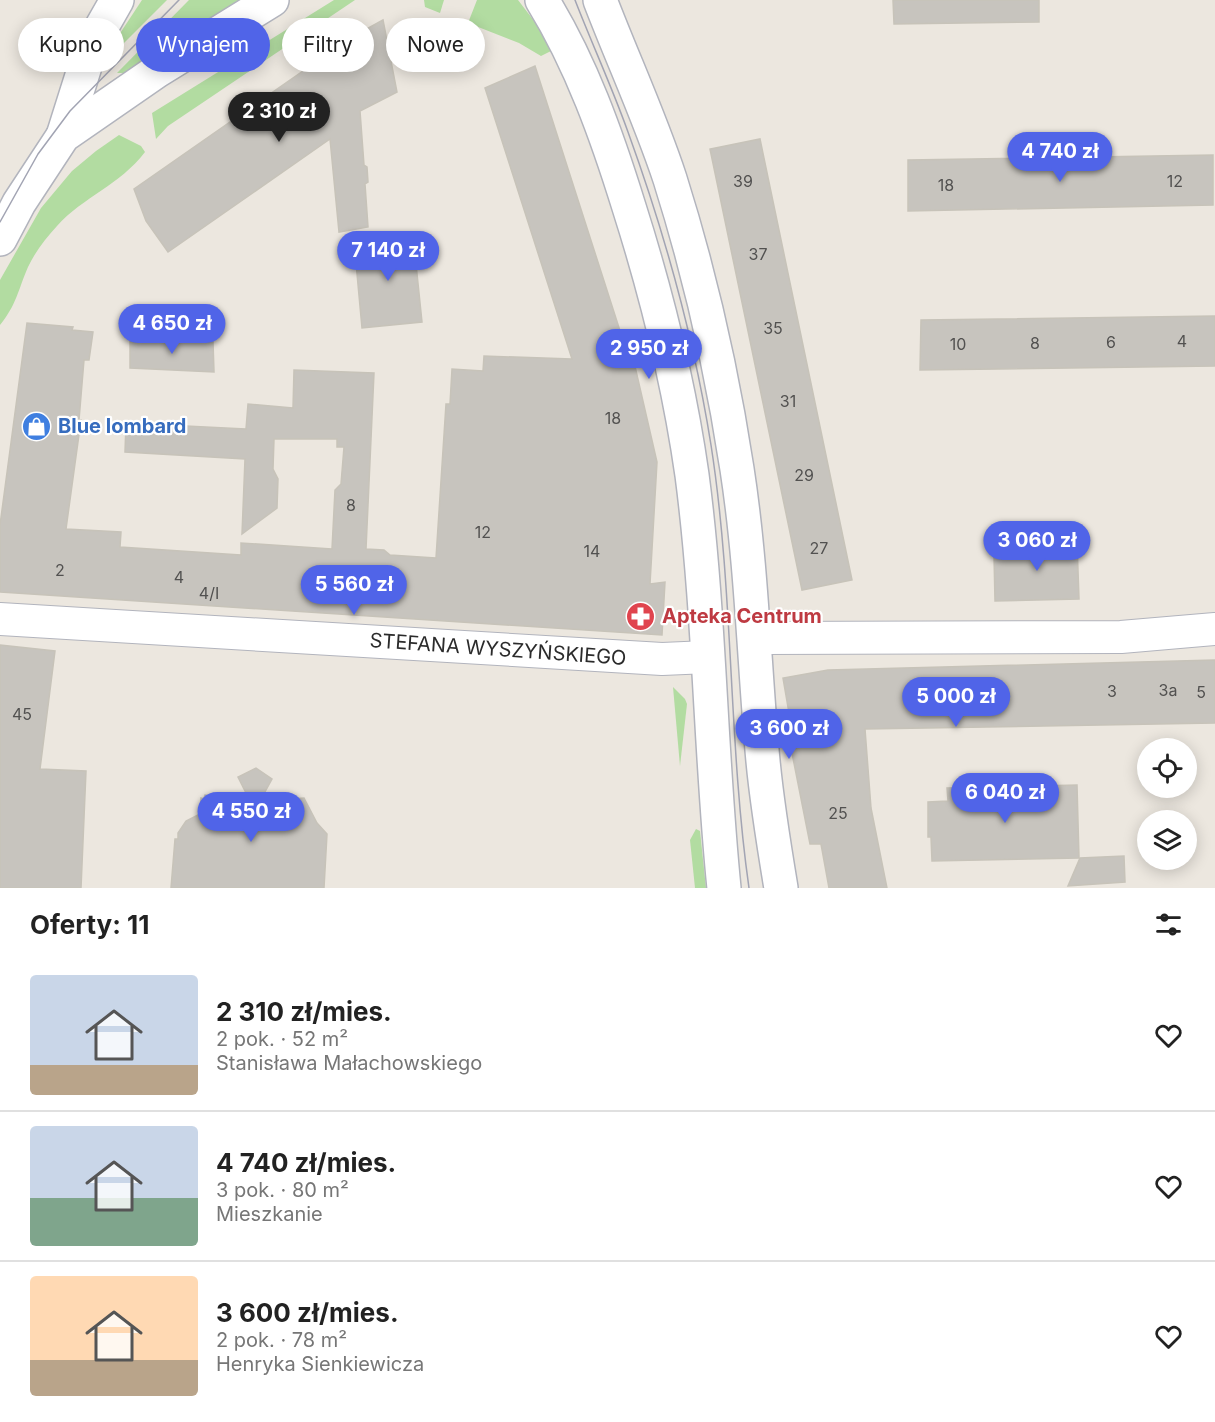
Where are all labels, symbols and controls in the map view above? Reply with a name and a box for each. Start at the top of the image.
chip: Kupno [18,18,124,72]
chip: Wynajem [136,18,270,72]
chip: Filtry [282,18,374,72]
chip: Nowe [386,18,485,72]
pin: 2 310 zł [217,92,341,143]
text: 2 310 zł [242,99,316,123]
pin: 4 740 zł [998,132,1122,183]
text: 4 740 zł [1021,139,1099,163]
house number: 39 [733,171,753,191]
house number: 12 [1167,171,1183,191]
house number: 18 [938,175,954,195]
pin: 7 140 zł [326,231,450,282]
text: 7 140 zł [351,238,425,262]
house number: 37 [749,244,767,264]
pin: 4 650 zł [110,304,234,355]
text: 4 650 zł [132,311,212,335]
house number: 35 [763,318,783,338]
pin: 2 950 zł [587,329,711,380]
house number: 4 [1177,331,1187,351]
house number: 6 [1106,332,1116,352]
house number: 8 [1030,333,1040,353]
house number: 10 [950,334,966,354]
text: 2 950 zł [610,336,688,360]
house number: 31 [780,391,796,411]
house number: 18 [605,408,621,428]
shop icon: Blue lombard [21,410,53,442]
place label: Blue lombard [58,414,186,438]
house number: 29 [794,465,814,485]
house number: 8 [346,495,356,515]
pin: 3 060 zł [975,521,1099,572]
house number: 12 [475,522,491,542]
text: 3 060 zł [997,528,1077,552]
house number: 27 [810,538,828,558]
house number: 14 [584,541,600,561]
house number: 2 [55,560,65,580]
pin: 5 560 zł [292,565,416,616]
house number: 4 [174,567,184,587]
text: 5 560 zł [315,572,393,596]
house number: 4/I [199,583,219,603]
pharmacy icon: Apteka Centrum [625,600,657,632]
place label: Apteka Centrum [662,604,822,628]
street label: STEFANA WYSZYŃSKIEGO [369,627,627,670]
pin: 5 000 zł [894,677,1018,728]
house number: 3a [1159,680,1177,700]
house number: 3 [1107,681,1117,701]
house number: 5 [1196,682,1206,702]
text: 5 000 zł [916,684,996,708]
house number: 45 [12,704,32,724]
pin: 3 600 zł [727,709,851,760]
text: 3 600 zł [749,716,829,740]
map controls [1137,738,1197,870]
button: locate [1137,738,1197,798]
pin: 6 040 zł [943,773,1067,824]
text: 6 040 zł [965,780,1045,804]
pin: 4 550 zł [189,792,313,843]
text: 4 550 zł [212,799,290,823]
house number: 25 [828,803,848,823]
button: layers [1137,810,1197,870]
icon: filters [1152,908,1185,941]
text: Oferty: 11 [30,909,149,940]
text: 2 310 zł/mies. [216,996,392,1027]
icon: home [78,999,150,1071]
icon: heart [1152,1019,1185,1052]
text: 2 pok. · 52 m² [216,1027,348,1051]
text: Stanisława Małachowskiego [216,1051,482,1075]
text: 4 740 zł/mies. [216,1147,396,1178]
icon: home [78,1150,150,1222]
icon: heart [1152,1170,1185,1203]
text: 3 pok. · 80 m² [216,1178,349,1202]
text: Mieszkanie [216,1202,323,1226]
text: 3 600 zł/mies. [216,1297,399,1328]
icon: home [78,1300,150,1372]
icon: heart [1152,1320,1185,1353]
text: 2 pok. · 78 m² [216,1328,347,1352]
text: Henryka Sienkiewicza [216,1352,424,1376]

